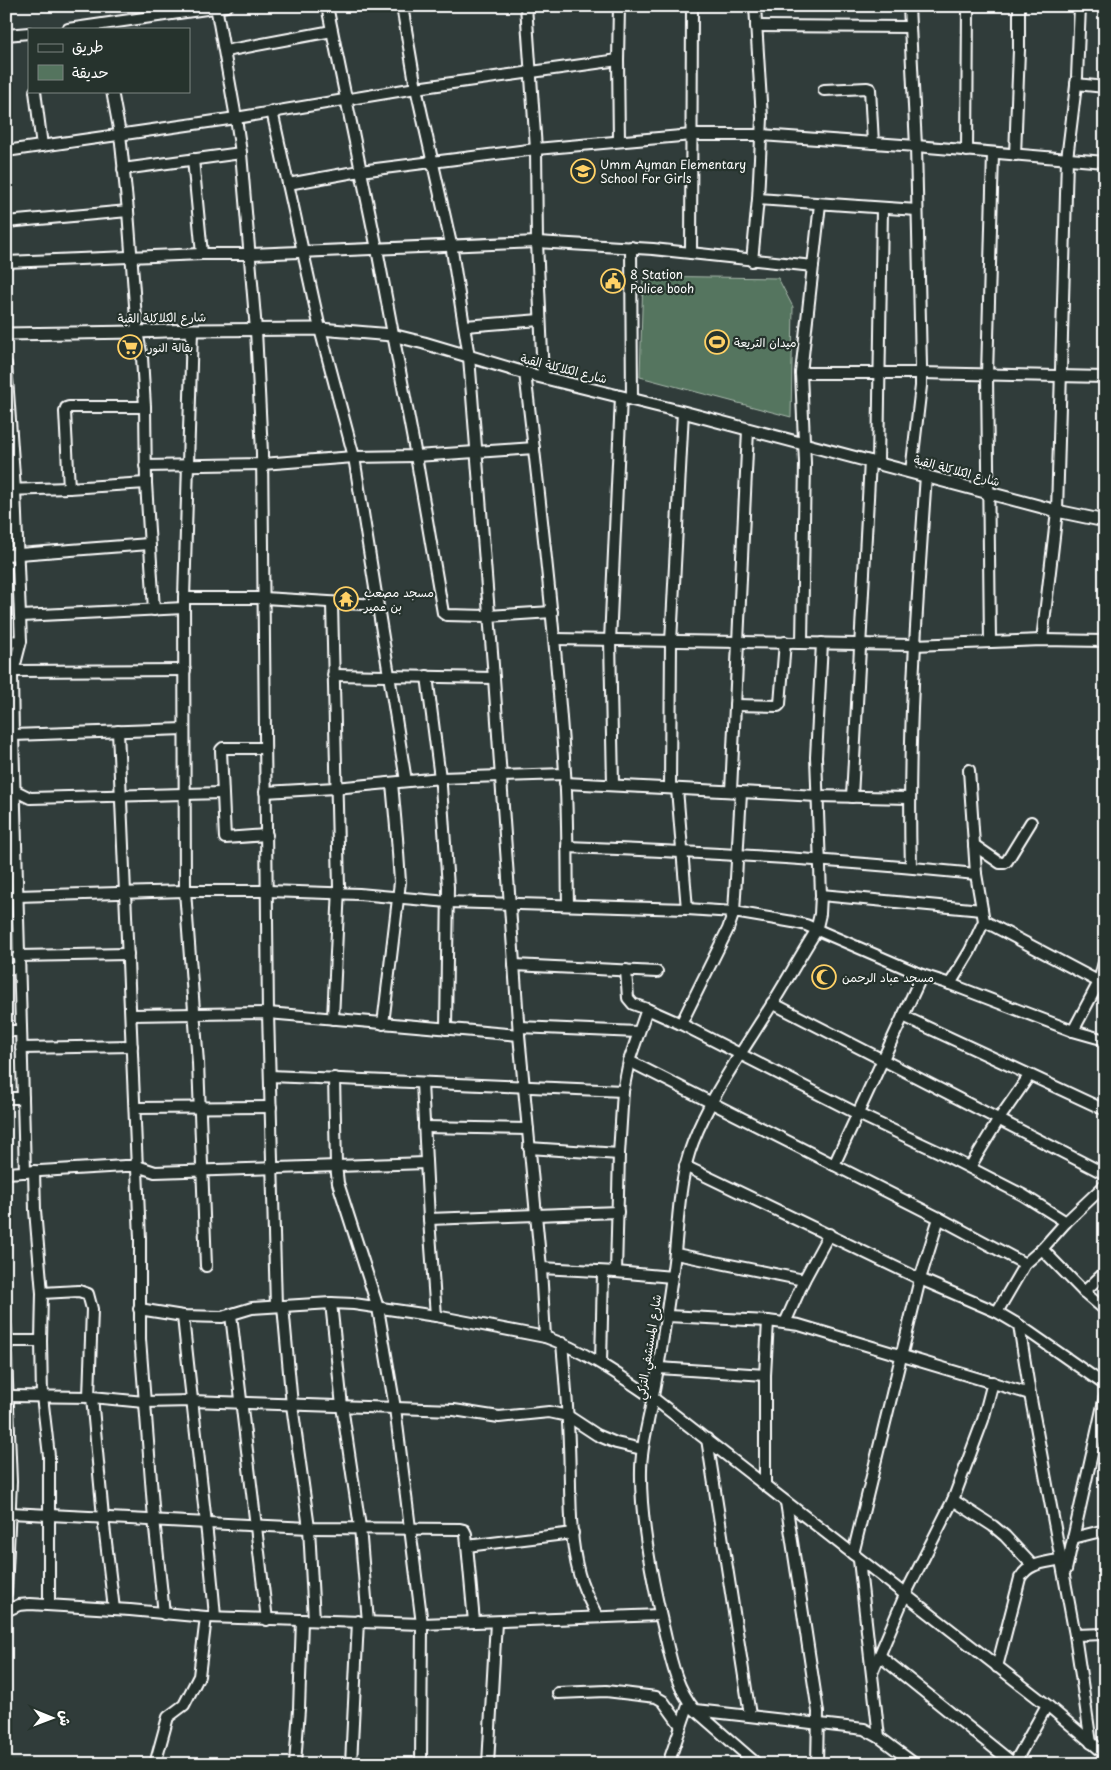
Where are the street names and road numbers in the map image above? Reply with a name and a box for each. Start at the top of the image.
street label: شارع الكلاكلة القبة [118,307,206,328]
street label: شارع الكلاكلة القبة [519,349,609,388]
street label: شارع الكلاكلة القبة [912,450,1002,491]
street label: شارع المستشفي التركي [631,1293,668,1401]

